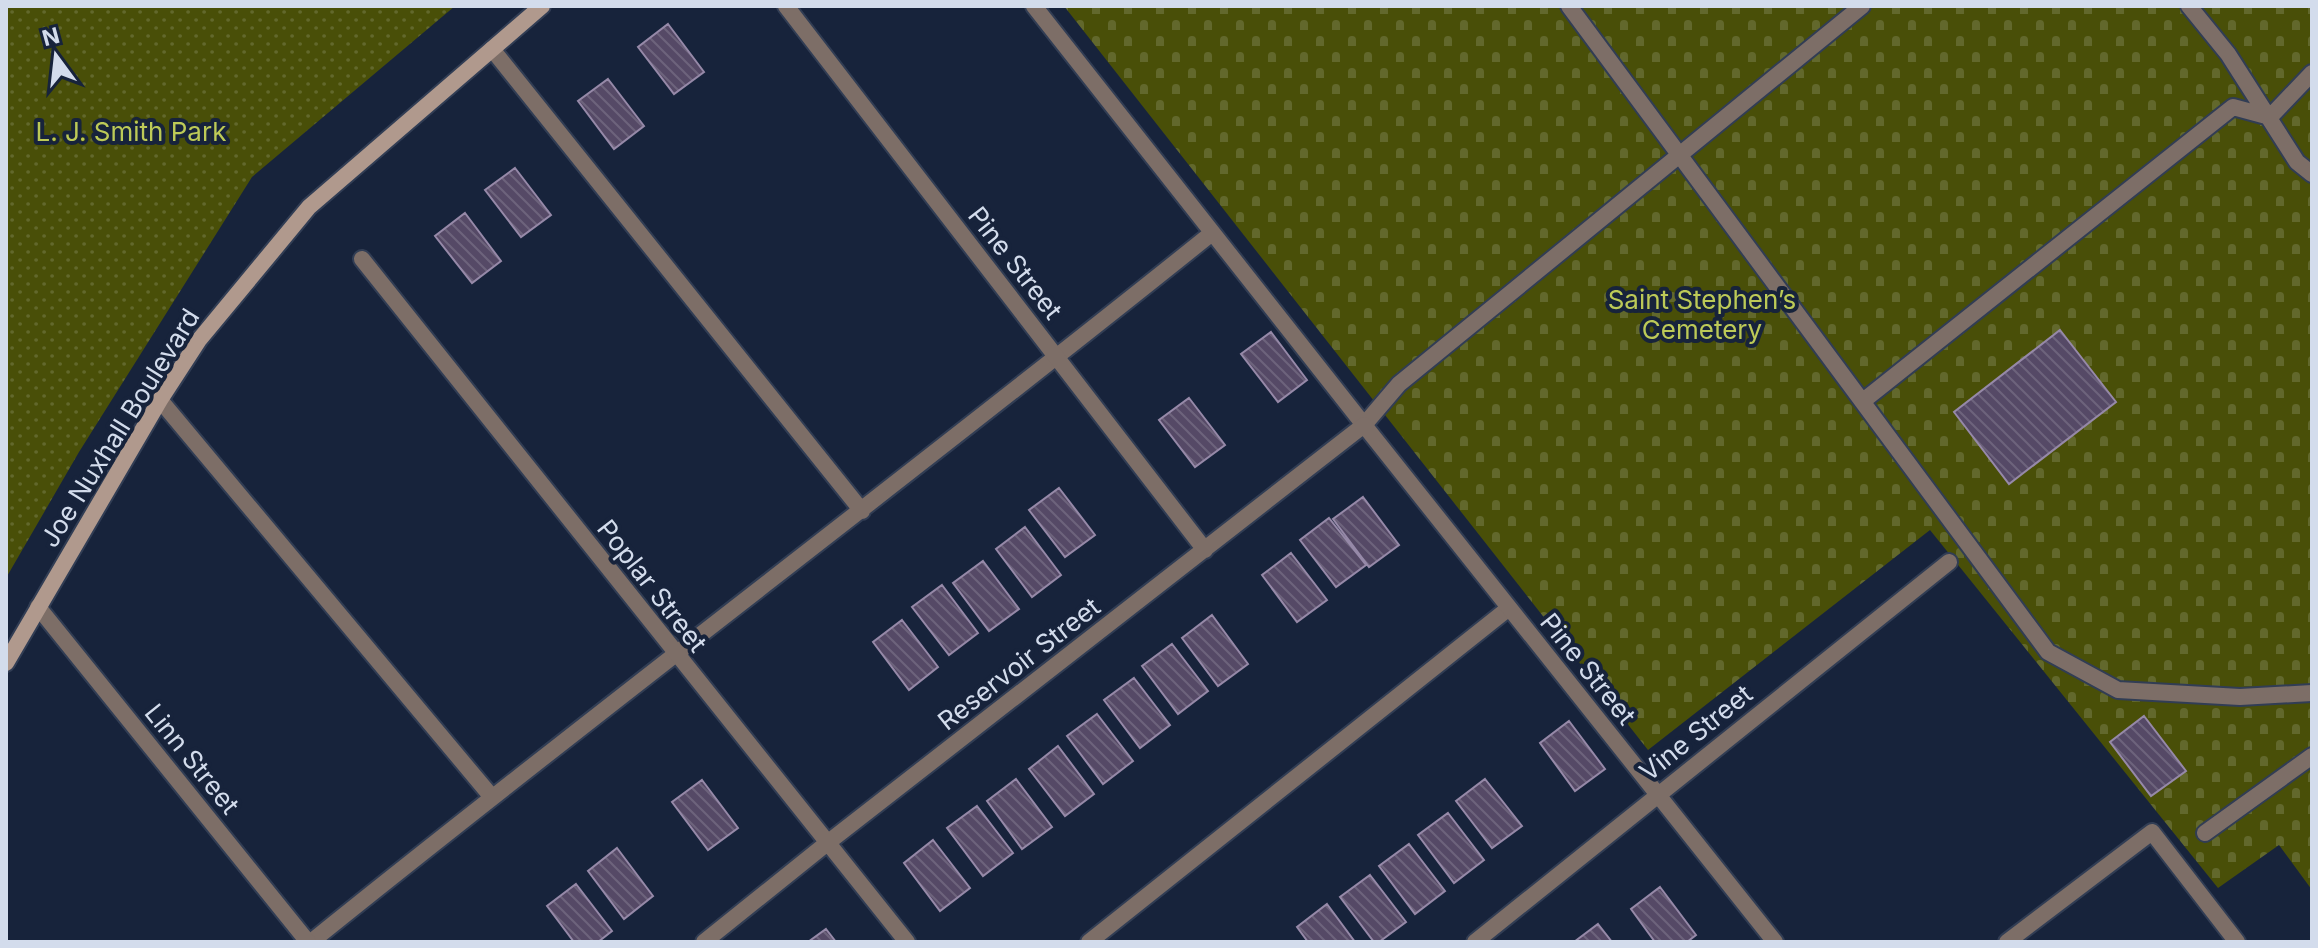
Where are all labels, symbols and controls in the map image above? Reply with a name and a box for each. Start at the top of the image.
north arrow [16,16,96,96]
text: N [39,22,62,51]
park label: L. J. Smith Park [36,116,226,147]
street label: Pine Street [962,200,1069,325]
park label: Saint Stephen’s Cemetery [1608,284,1796,345]
street label: Joe Nuxhall Boulevard [34,303,206,553]
street label: Poplar Street [591,513,714,658]
street label: Reservoir Street [932,591,1106,736]
street label: Pine Street [1534,607,1643,731]
street label: Vine Street [1633,678,1758,787]
street label: Linn Street [139,697,246,820]

